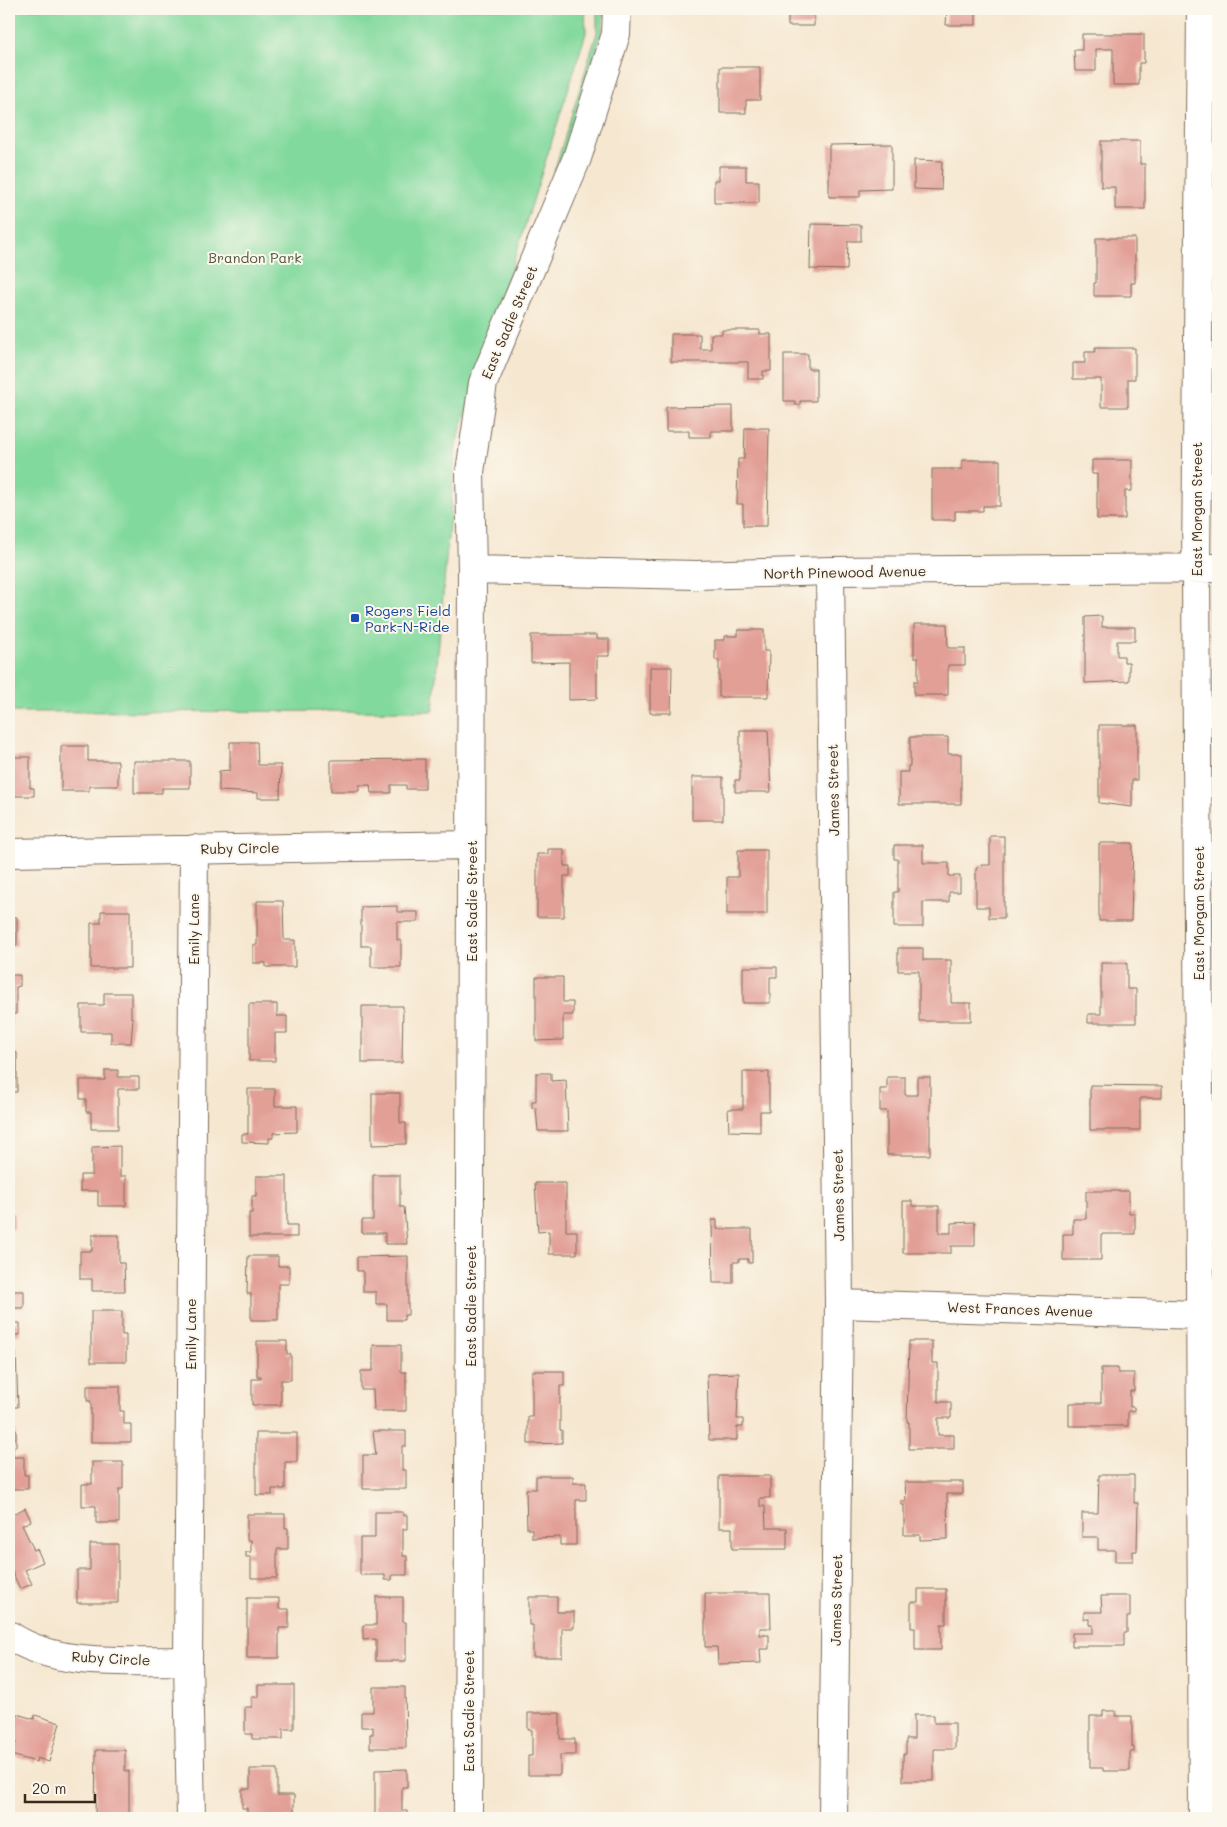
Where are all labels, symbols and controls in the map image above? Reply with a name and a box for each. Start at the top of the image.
park label: Brandon Park [208,248,302,267]
street label: East Sadie Street [476,262,542,382]
street label: East Morgan Street [1187,442,1206,576]
street label: North Pinewood Avenue [763,561,927,583]
place label: Rogers Field Park-N-Ride [365,601,451,636]
marker: Rogers Field Park-N-Ride [349,612,361,624]
street label: James Street [823,744,843,836]
street label: Ruby Circle [200,838,280,858]
street label: East Sadie Street [462,840,481,962]
street label: East Morgan Street [1189,846,1208,980]
street label: Emily Lane [184,893,203,965]
street label: James Street [828,1149,848,1241]
street label: East Sadie Street [461,1245,480,1367]
street label: West Frances Avenue [947,1297,1093,1321]
street label: Emily Lane [181,1298,200,1370]
street label: James Street [826,1554,846,1646]
street label: Ruby Circle [71,1646,151,1670]
street label: East Sadie Street [459,1650,478,1772]
scale bar [25,1772,95,1804]
text: 20 m [32,1778,66,1798]

